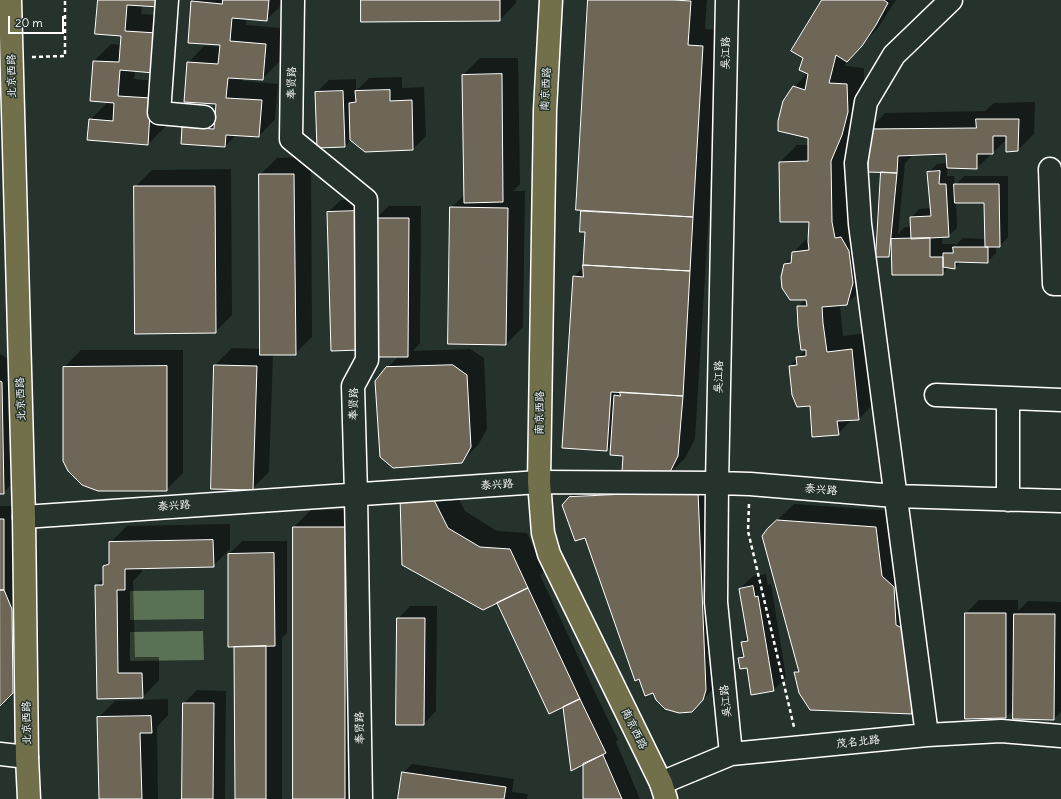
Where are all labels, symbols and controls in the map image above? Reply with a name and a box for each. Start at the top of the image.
scale bar [10,8,66,34]
text: 20 m [15,15,43,30]
street label: 吴江路 [719,36,733,70]
street label: 北京西路 [5,54,19,98]
street label: 奉贤路 [285,66,299,100]
street label: 南京西路 [538,67,554,111]
street label: 吴江路 [712,360,726,394]
street label: 北京西路 [14,377,28,421]
street label: 奉贤路 [347,387,361,421]
street label: 南京西路 [533,391,547,435]
street label: 泰兴路 [480,477,514,493]
street label: 泰兴路 [804,482,838,498]
street label: 泰兴路 [157,498,191,514]
street label: 吴江路 [718,684,734,718]
street label: 北京西路 [20,701,34,745]
street label: 南京西路 [618,706,650,752]
street label: 奉贤路 [353,711,367,745]
street label: 茂名北路 [835,733,881,751]

